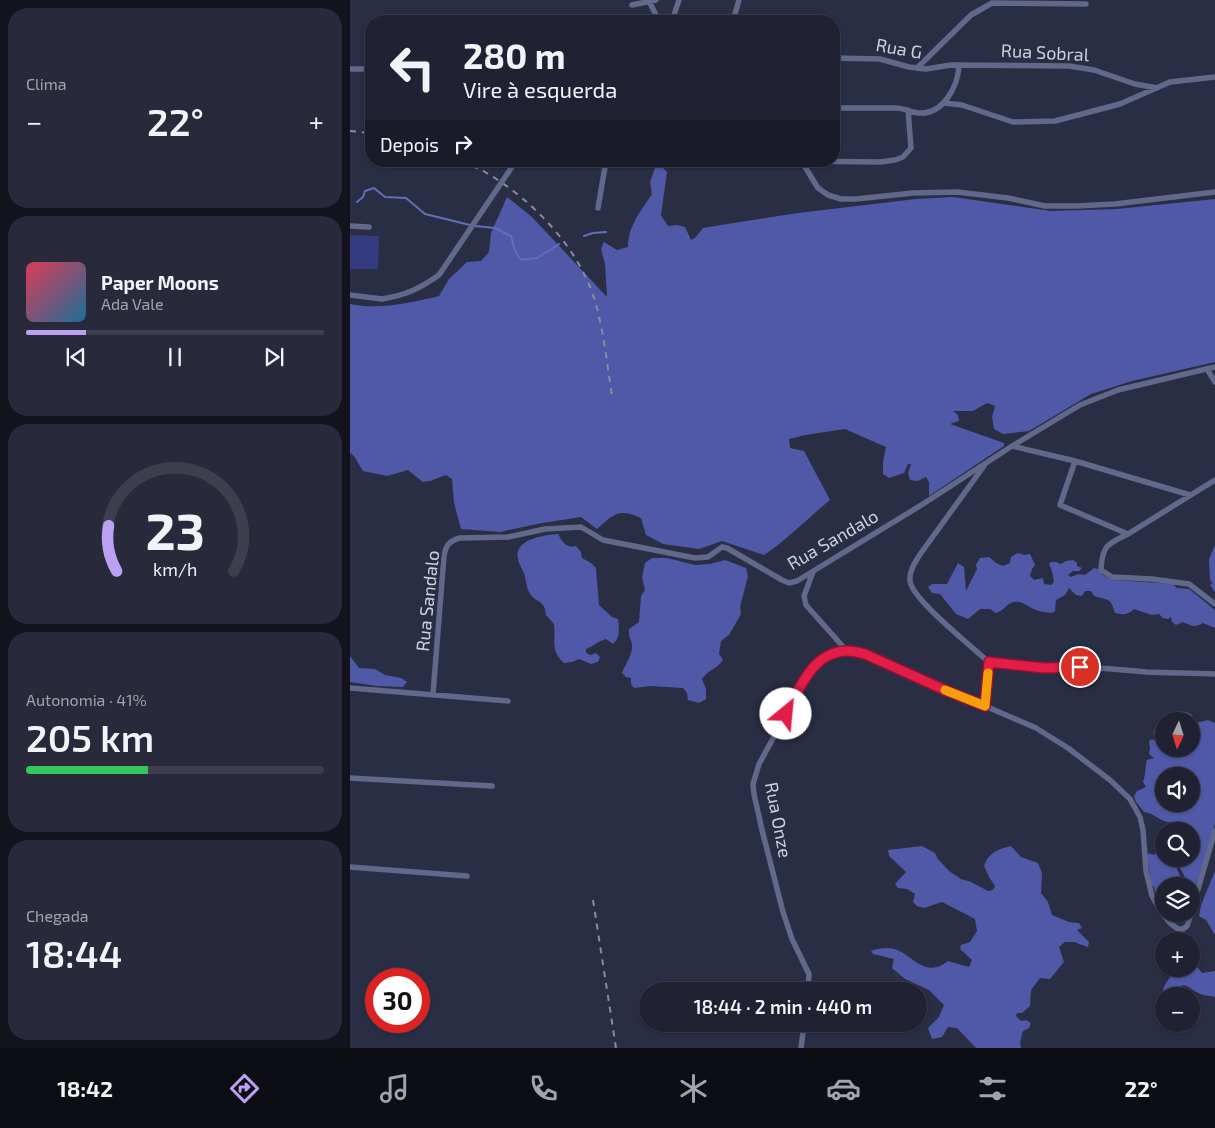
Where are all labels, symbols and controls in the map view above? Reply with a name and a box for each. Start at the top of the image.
street label: Rua G [874,33,924,63]
text: 280 m [463,34,566,76]
icon: left [380,35,445,100]
street label: Rua Sobral [1000,39,1090,65]
text: Clima [26,74,67,93]
text: Vire à esquerda [463,76,617,102]
text: 22° [147,98,204,144]
text: − [26,104,42,138]
text: + [309,104,324,138]
icon: right [449,130,477,158]
text: Depois [380,133,439,156]
text: Paper Moons [101,271,219,294]
text: Ada Vale [101,294,164,313]
icon: previous [62,343,90,371]
icon: pause [161,343,189,371]
icon: next [260,343,288,371]
text: 23 [145,498,205,560]
street label: Rua Sandalo [783,504,882,574]
street label: Rua Sandalo [411,549,443,653]
text: km/h [153,558,197,580]
pin [1059,646,1101,688]
icon: arrive [1066,653,1094,681]
position arrow [759,687,811,739]
text: Autonomia · 41% [26,690,147,709]
north arrow [1155,712,1200,758]
map controls [1155,712,1200,1032]
text: 205 km [26,714,154,760]
button: sound [1155,767,1200,812]
street label: Rua Onze [761,780,797,860]
button: search [1155,822,1200,867]
button: layers [1155,877,1200,922]
text: Chegada [26,906,89,925]
text: 18:44 [26,930,122,976]
button: + [1155,932,1200,977]
speed limit sign: 30 [365,968,430,1033]
button: − [1155,987,1200,1032]
text: 18:44 · 2 min · 440 m [694,995,872,1018]
icon: directions [227,1071,262,1106]
icon: music [377,1071,412,1106]
icon: phone [526,1071,561,1106]
icon: climate [676,1071,711,1106]
icon: car [826,1071,861,1106]
icon: filters [975,1071,1010,1106]
text: 18:42 [57,1075,113,1101]
text: 22° [1125,1075,1158,1101]

